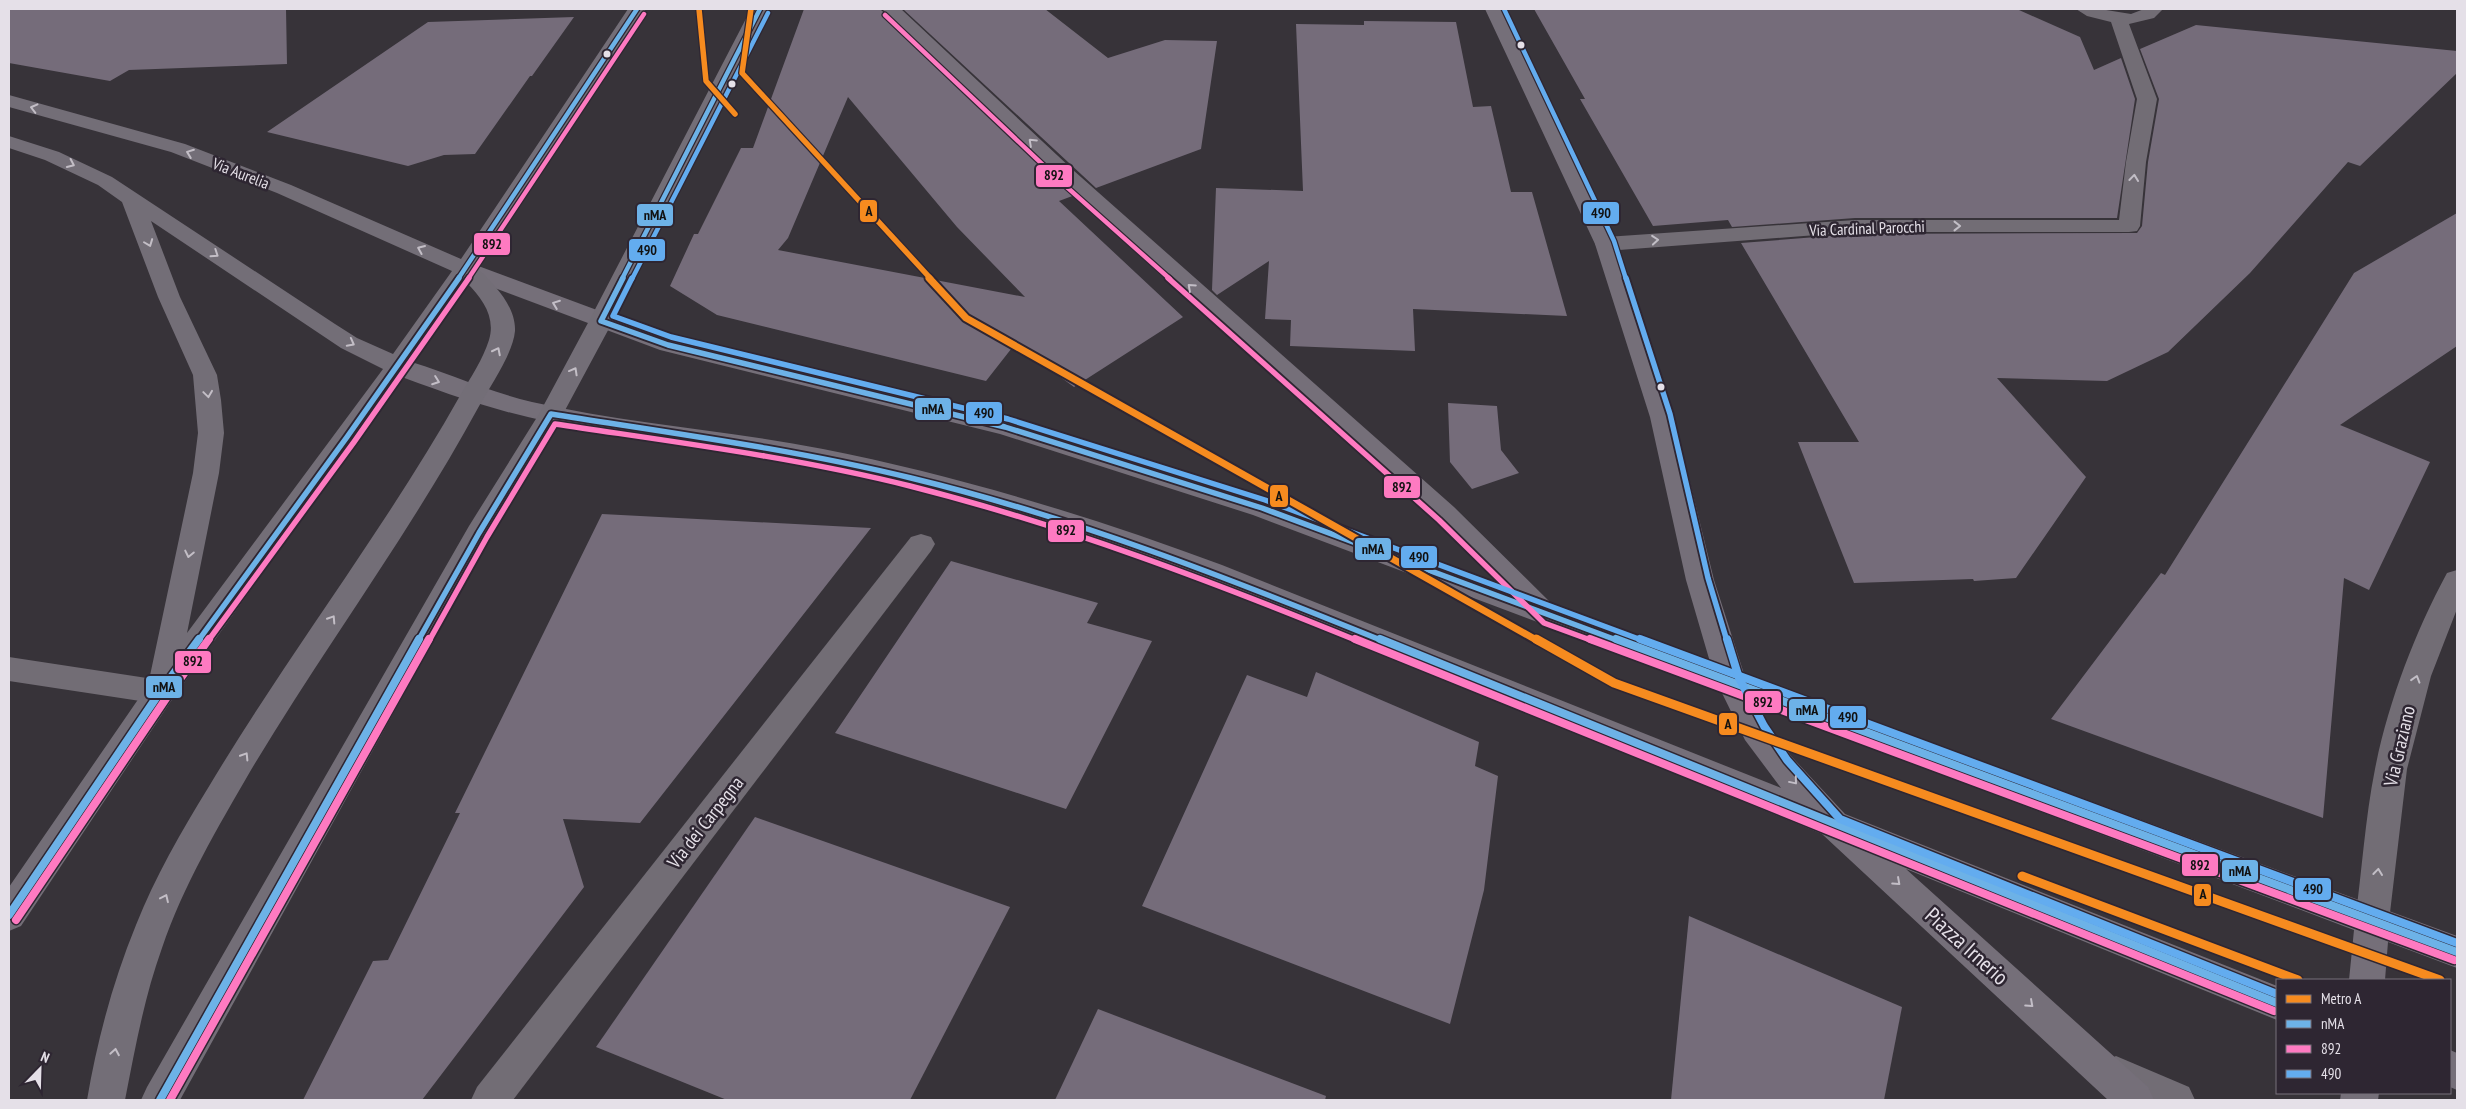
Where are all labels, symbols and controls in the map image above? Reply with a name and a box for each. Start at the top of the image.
unlabelled marker [1516,40,1526,50]
unlabelled marker [602,49,612,59]
unlabelled marker [727,79,737,89]
one-way arrow [30,103,39,114]
one-way arrow [1029,139,1038,148]
one-way arrow [186,149,195,159]
street label: Via Aurelia [209,153,272,193]
one-way arrow [66,158,75,169]
line badge: 892 [1035,164,1073,188]
text: 892 [1044,166,1064,184]
one-way arrow [2128,173,2139,181]
line badge: A [859,199,878,223]
line badge: 490 [1582,201,1620,225]
text: A [864,202,873,220]
line badge: nMA [636,203,674,227]
text: 490 [1591,204,1611,222]
text: nMA [644,206,667,224]
street label: Via Cardinal Parocchi [1808,216,1925,240]
one-way arrow [1953,221,1961,231]
line badge: 892 [473,232,511,256]
one-way arrow [1651,234,1659,245]
text: 892 [482,235,502,253]
one-way arrow [142,238,153,247]
line badge: 490 [628,238,666,262]
text: 490 [637,241,657,259]
one-way arrow [417,245,426,256]
one-way arrow [209,248,219,257]
one-way arrow [1188,284,1197,293]
one-way arrow [552,300,561,310]
one-way arrow [345,337,354,347]
one-way arrow [490,347,501,356]
one-way arrow [568,367,578,376]
one-way arrow [431,375,439,385]
unlabelled marker [1656,382,1666,392]
one-way arrow [202,390,213,398]
line badge: nMA [914,397,952,421]
text: nMA [922,400,945,418]
line badge: 490 [965,401,1003,425]
text: 490 [974,404,994,422]
line badge: 892 [1383,475,1421,499]
text: 892 [1392,478,1412,496]
line badge: A [1269,484,1289,508]
text: A [1274,487,1283,505]
line badge: 892 [1047,519,1085,543]
text: 892 [1056,521,1076,539]
line badge: nMA [1354,537,1392,561]
text: nMA [1362,540,1385,558]
line badge: 490 [1400,545,1438,569]
text: 490 [1409,548,1429,566]
one-way arrow [185,549,195,558]
one-way arrow [325,616,335,625]
line badge: 892 [174,650,212,674]
text: 892 [183,652,203,670]
line badge: nMA [145,675,183,699]
one-way arrow [2410,675,2420,684]
text: nMA [153,678,176,696]
line badge: 892 [1744,690,1782,714]
text: 892 [1753,693,1773,711]
line badge: nMA [1788,698,1826,722]
text: nMA [1796,701,1819,719]
street label: Via Graziano [2378,703,2420,790]
line badge: 490 [1829,705,1867,729]
text: 490 [1838,708,1858,726]
line badge: A [1718,712,1738,736]
text: A [1723,715,1732,733]
one-way arrow [238,753,248,762]
street label: Via dei Carpegna [661,771,748,874]
one-way arrow [1788,775,1796,784]
line badge: 892 [2181,853,2219,877]
text: 892 [2190,856,2210,874]
line badge: nMA [2221,859,2259,883]
text: nMA [2229,862,2252,880]
one-way arrow [2372,868,2383,876]
one-way arrow [1892,876,1901,885]
line badge: 490 [2294,877,2332,901]
text: 490 [2303,880,2323,898]
line badge: A [2193,883,2212,907]
text: A [2198,885,2207,903]
one-way arrow [159,894,169,903]
street label: Piazza Irnerio [1919,901,2015,991]
legend [2276,979,2451,1094]
text: Metro A [2321,989,2362,1008]
one-way arrow [2024,998,2033,1007]
text: nMA [2321,1014,2345,1033]
text: 892 [2321,1039,2341,1058]
north arrow [15,1044,65,1094]
text: N [38,1047,52,1067]
one-way arrow [109,1048,119,1057]
text: 490 [2321,1064,2342,1083]

